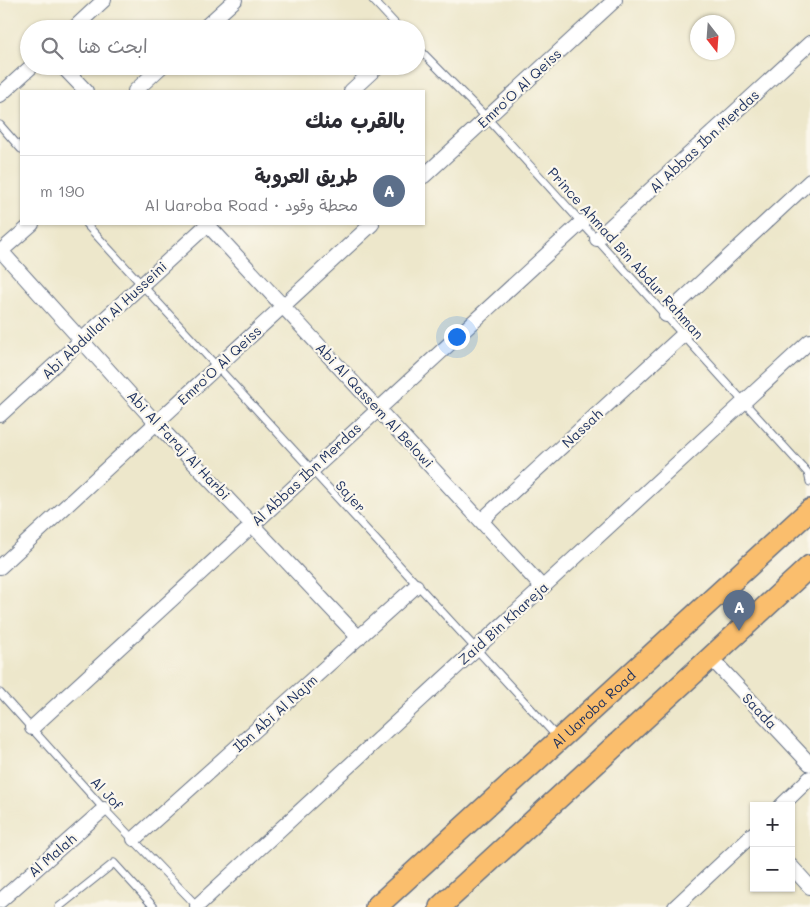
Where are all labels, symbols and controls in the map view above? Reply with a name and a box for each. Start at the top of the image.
north arrow [690,15,735,60]
search box [20,20,425,75]
text: ابحث هنا [78,33,148,58]
icon: search [38,34,66,62]
street label: Emro'O Al Qeiss [473,44,565,132]
street label: Al Abbas Ibn Merdas [645,85,763,197]
text: بالقرب منك [305,106,405,133]
text: طريق العروبة [255,163,358,188]
street label: Prince Ahmad Bin Abdur Rahman [544,163,708,343]
text: 190 m [40,180,84,201]
text: A [383,180,395,201]
text: محطة وقود · Al Uaroba Road [144,194,358,215]
street label: Abi Abdullah Al Husseini [37,257,171,383]
street label: Emro'O Al Qeiss [173,321,265,409]
your location [444,324,470,350]
street label: Abi Al Qassem Al Belowi [312,338,438,472]
street label: Abi Al Faraj Al Harbi [123,386,235,504]
street label: Nassah [558,404,607,452]
street label: Al Abbas Ibn Merdas [247,418,365,530]
street label: Sajer [332,476,370,516]
street label: Zaid Bin Khareja [454,577,552,669]
pin: A [723,590,755,631]
street label: Al Uaroba Road [547,665,639,752]
street label: Ibn Abi Al Najm [229,670,321,756]
street label: Saada [738,689,782,733]
street label: Al Jof [87,772,128,814]
map controls [750,802,795,892]
button: + [750,802,795,847]
street label: Al Malah [24,829,80,881]
button: − [750,847,795,892]

